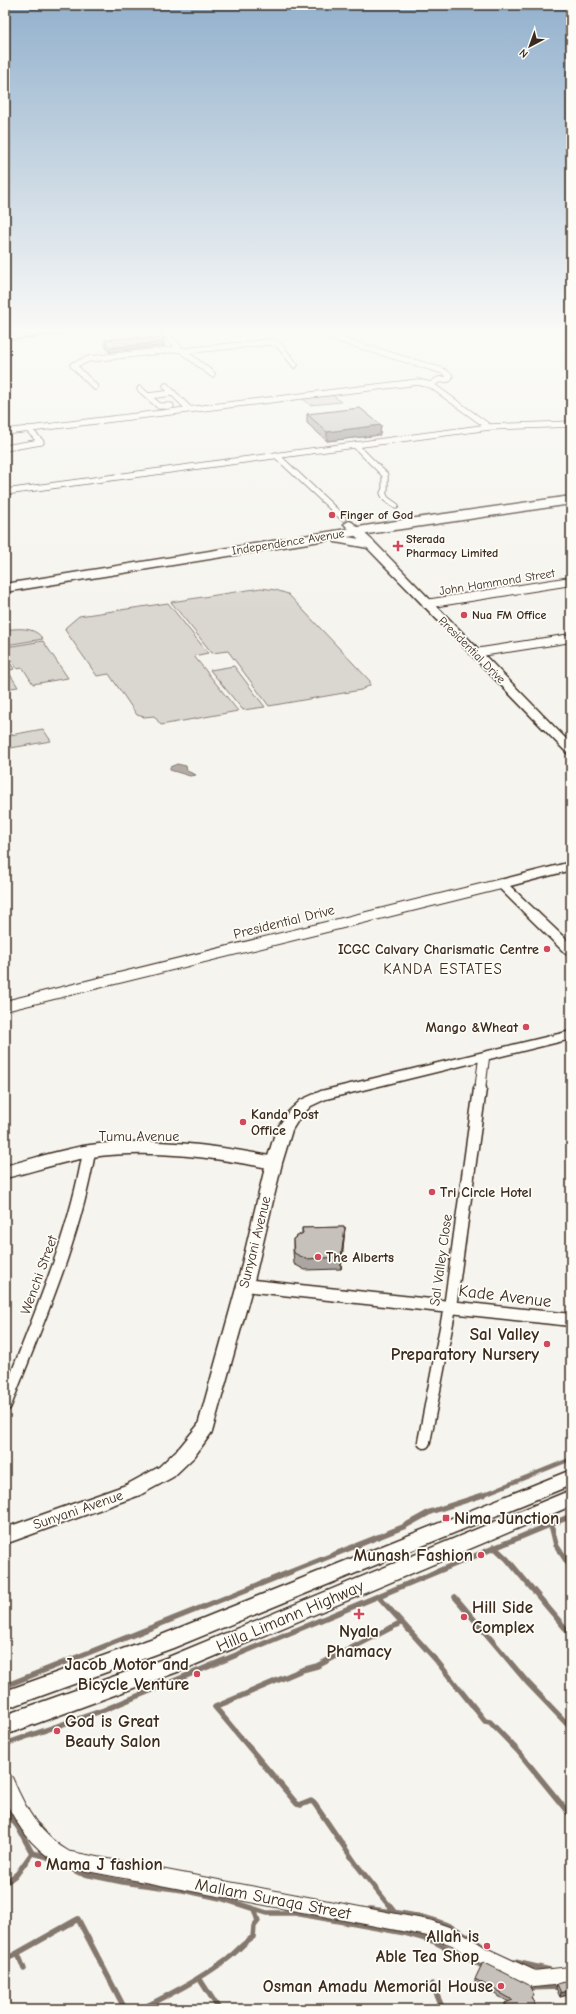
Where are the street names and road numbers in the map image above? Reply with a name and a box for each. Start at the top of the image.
street label: Independence Avenue [231,526,345,558]
street label: John Hammond Street [438,566,556,598]
street label: Presidential Drive [436,614,508,686]
street label: Presidential Drive [232,901,336,943]
street label: Tumu Avenue [99,1128,179,1145]
street label: Sunyani Avenue [235,1194,275,1290]
street label: Sal Valley Close [426,1213,456,1307]
street label: Wenchi Street [17,1232,62,1317]
street label: Kade Avenue [458,1281,552,1311]
street label: Sunyani Avenue [31,1487,125,1533]
street label: Hilla Limann Highway [213,1576,367,1656]
street label: Mallam Suraqa Street [194,1875,354,1924]

